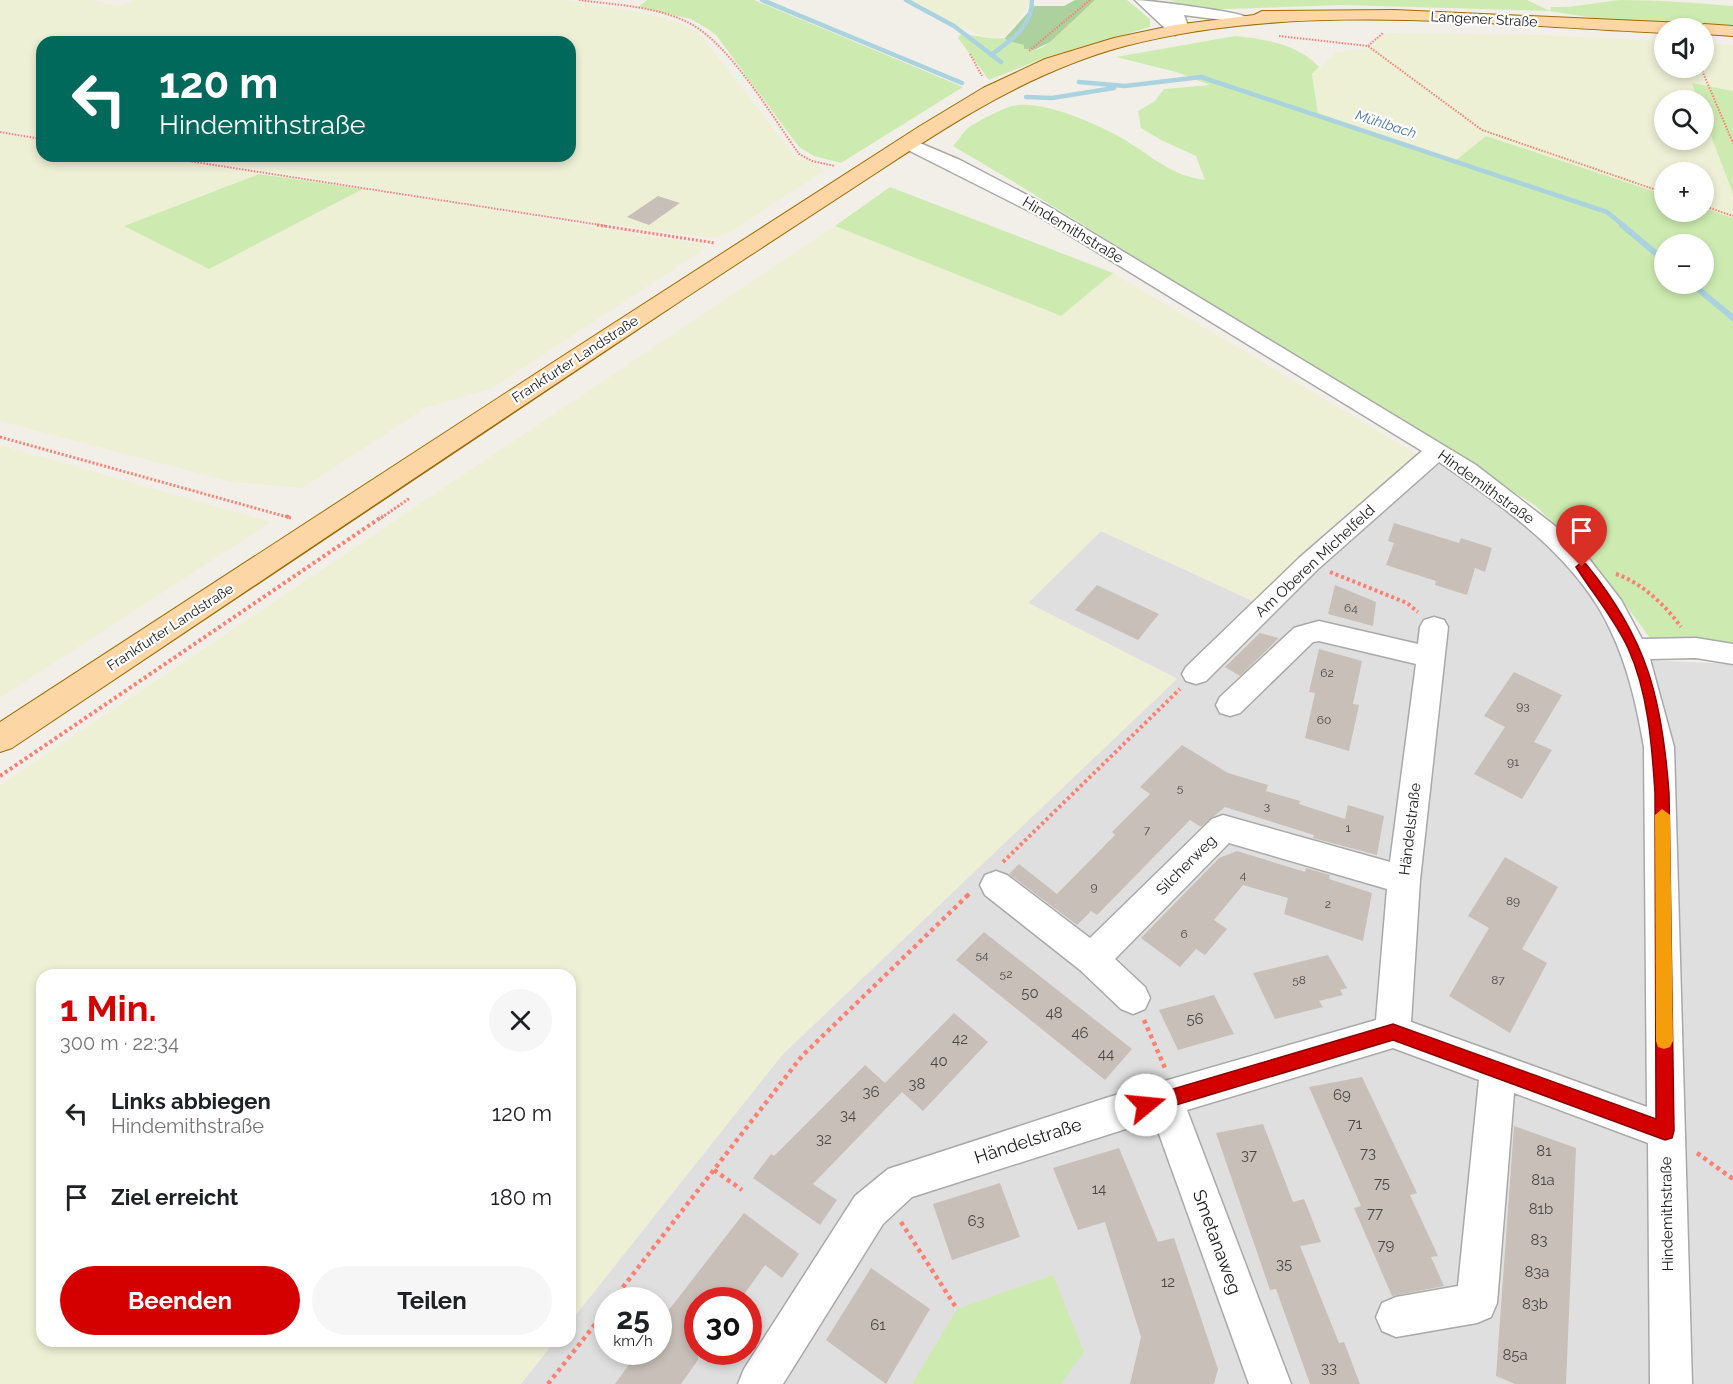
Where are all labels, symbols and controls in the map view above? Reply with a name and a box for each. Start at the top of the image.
street label: Langener Straße [1430,8,1538,30]
map controls [1654,18,1714,294]
button: sound [1654,18,1714,78]
text: 120 m [159,59,278,108]
icon: left [60,60,138,138]
button: search [1654,90,1714,150]
water label: Mühlbach [1354,107,1419,141]
text: Hindemithstraße [159,109,366,140]
button: + [1654,162,1714,222]
street label: Hindemithstraße [1019,193,1127,267]
button: − [1654,234,1714,294]
street label: Frankfurter Landstraße [509,312,641,406]
street label: Hindemithstraße [1434,446,1538,528]
street label: Am Oberen Michelfeld [1252,501,1378,621]
pin [1556,505,1607,567]
icon: arrive [1565,514,1598,547]
street label: Frankfurter Landstraße [104,580,236,674]
house number: 64 [1344,601,1358,615]
house number: 62 [1320,666,1334,680]
house number: 93 [1516,699,1530,713]
house number: 60 [1317,713,1331,727]
house number: 91 [1507,755,1519,769]
house number: 5 [1177,781,1184,795]
street label: Händelstraße [1395,782,1425,876]
house number: 3 [1264,799,1270,813]
house number: 1 [1345,821,1351,835]
house number: 7 [1144,823,1151,837]
street label: Silcherweg [1152,831,1220,899]
house number: 4 [1240,868,1247,882]
house number: 9 [1090,880,1098,894]
house number: 89 [1506,894,1520,908]
house number: 2 [1325,897,1331,911]
house number: 6 [1180,927,1188,941]
house number: 54 [975,948,989,962]
house number: 52 [1000,967,1012,981]
house number: 58 [1292,973,1306,987]
house number: 87 [1491,973,1505,987]
house number: 50 [1021,984,1039,1002]
text: 1 Min. [60,987,157,1029]
button: close [489,989,552,1052]
house number: 48 [1045,1004,1063,1022]
house number: 56 [1186,1010,1204,1028]
house number: 46 [1071,1024,1089,1042]
house number: 42 [952,1030,968,1048]
text: 300 m · 22:34 [60,1031,179,1055]
house number: 44 [1098,1045,1114,1063]
house number: 40 [930,1052,948,1070]
position arrow [1114,1073,1178,1137]
house number: 38 [909,1075,926,1093]
house number: 36 [862,1083,880,1101]
house number: 69 [1333,1086,1351,1104]
text: Links abbiegen [111,1088,271,1114]
icon: left [60,1097,93,1130]
text: 120 m [492,1100,552,1126]
house number: 34 [840,1106,856,1124]
street label: Händelstraße [972,1113,1084,1168]
text: Hindemithstraße [111,1114,264,1138]
house number: 71 [1348,1115,1363,1133]
house number: 32 [816,1130,832,1148]
house number: 81 [1536,1142,1552,1160]
house number: 73 [1360,1144,1376,1162]
house number: 37 [1241,1146,1257,1164]
street label: Hindemithstraße [1657,1156,1677,1272]
house number: 81a [1531,1171,1555,1189]
house number: 75 [1374,1174,1390,1192]
house number: 14 [1092,1180,1106,1198]
icon: arrive [60,1181,93,1214]
text: Ziel erreicht [111,1184,238,1210]
text: 180 m [490,1184,552,1210]
street label: Smetanaweg [1189,1187,1246,1297]
house number: 81b [1529,1200,1553,1218]
house number: 77 [1367,1204,1383,1222]
house number: 63 [967,1212,985,1230]
house number: 83 [1531,1231,1547,1249]
house number: 79 [1378,1236,1395,1254]
house number: 35 [1276,1255,1292,1273]
house number: 83a [1524,1263,1550,1281]
button: Beenden [60,1266,300,1335]
button: Teilen [312,1266,552,1335]
house number: 12 [1161,1273,1175,1291]
speed limit sign: 30 [684,1287,762,1365]
house number: 83b [1522,1295,1548,1313]
text: 25 [616,1301,650,1336]
house number: 61 [870,1316,886,1334]
text: km/h [613,1332,653,1350]
house number: 85a [1502,1346,1528,1364]
house number: 33 [1321,1359,1337,1377]

